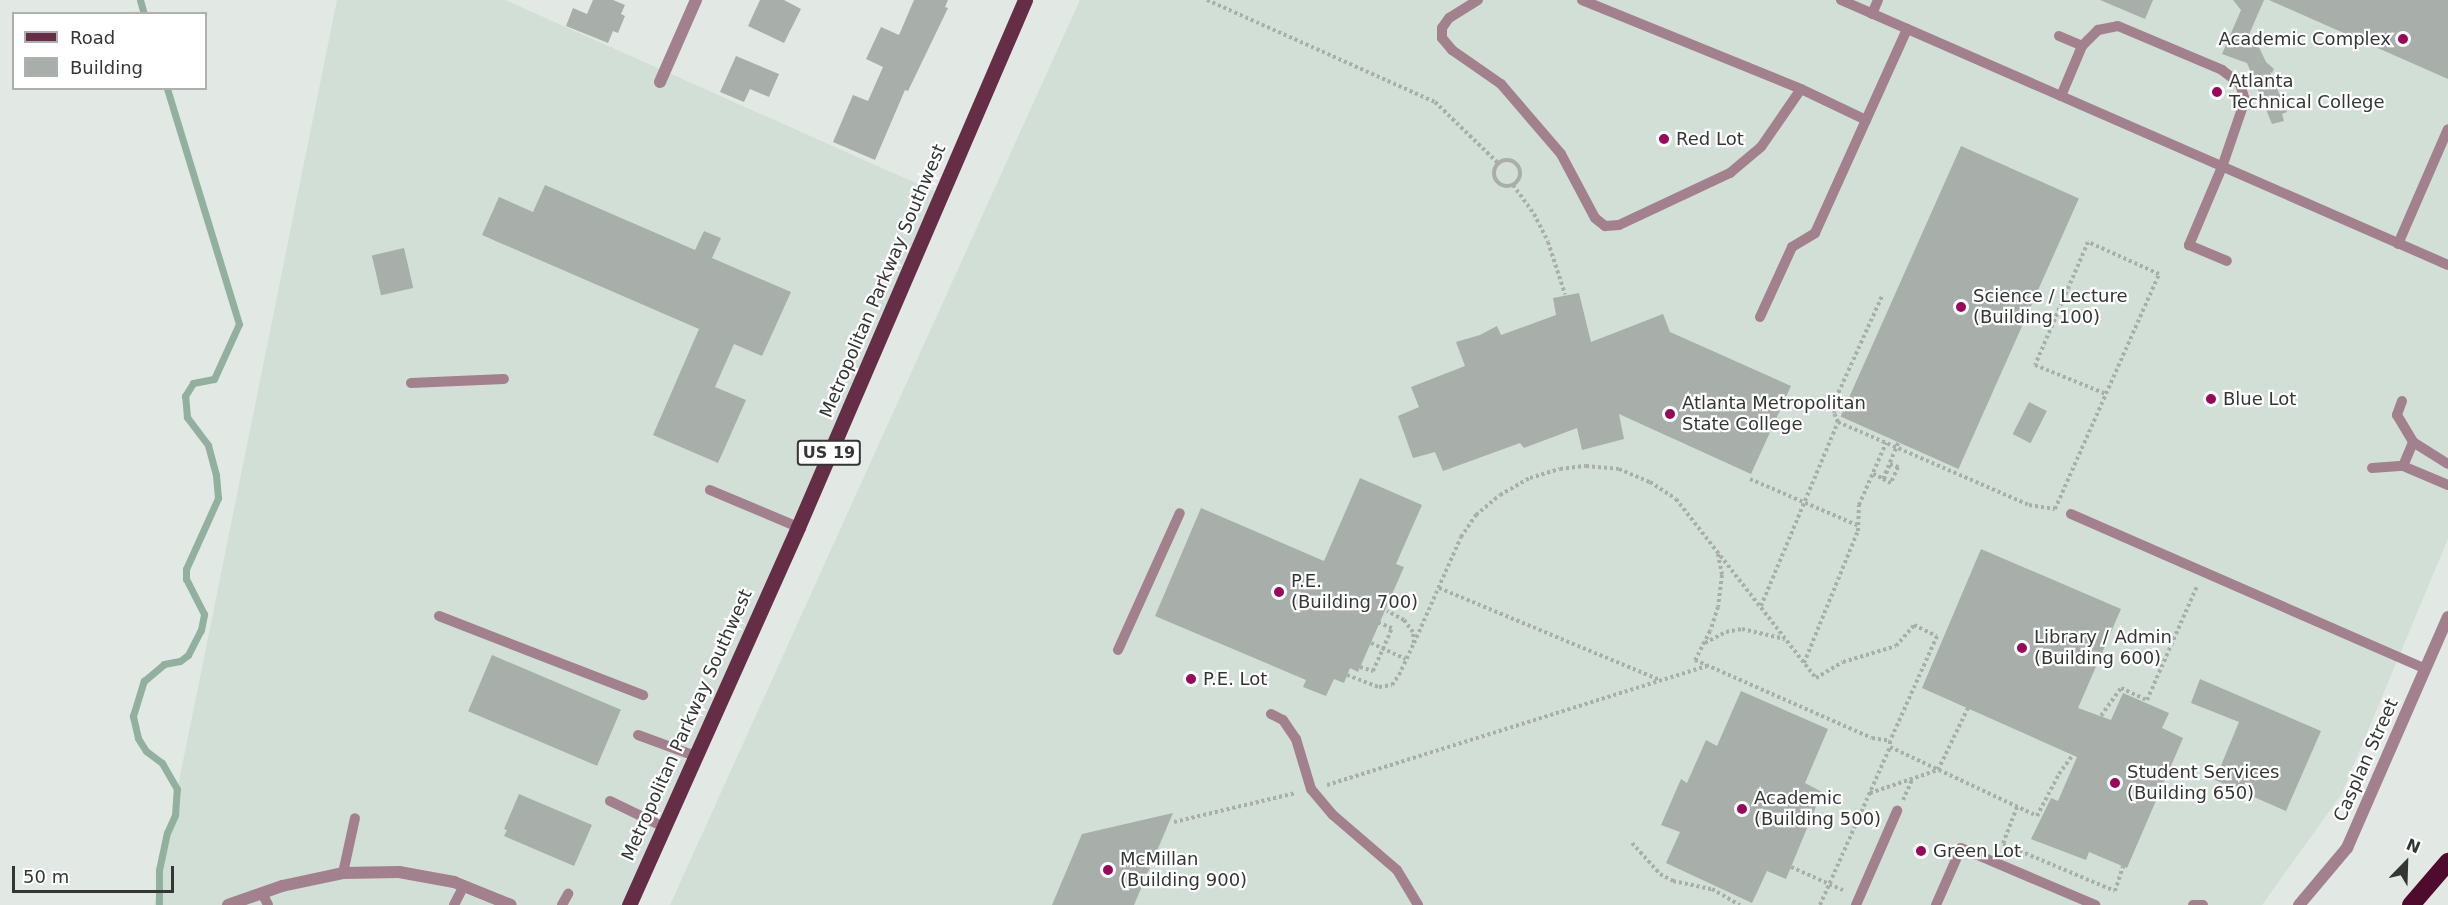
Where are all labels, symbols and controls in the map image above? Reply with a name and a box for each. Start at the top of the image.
legend [12,12,207,90]
text: Road [70,27,115,48]
place label: Academic Complex [2218,28,2391,50]
marker: Academic Complex [2396,32,2410,46]
text: Building [70,57,143,78]
place label: Atlanta Technical College [2229,71,2385,113]
marker: Atlanta Technical College [2210,85,2224,99]
place label: Red Lot [1676,128,1744,150]
marker: Red Lot [1657,132,1671,146]
street label: Metropolitan Parkway Southwest [815,141,951,421]
place label: Science / Lecture (Building 100) [1973,286,2128,328]
marker: Science / Lecture (Building 100) [1954,300,1968,314]
place label: Blue Lot [2223,388,2296,410]
marker: Blue Lot [2204,392,2218,406]
place label: Atlanta Metropolitan State College [1682,393,1866,436]
marker: Atlanta Metropolitan State College [1663,407,1677,421]
road number: US 19 [796,440,862,466]
place label: P.E. (Building 700) [1291,571,1418,614]
marker: P.E. (Building 700) [1272,585,1286,599]
street label: Metropolitan Parkway Southwest [617,586,757,864]
place label: Library / Admin (Building 600) [2034,627,2172,670]
marker: Library / Admin (Building 600) [2015,641,2029,655]
place label: P.E. Lot [1203,668,1267,690]
marker: P.E. Lot [1184,672,1198,686]
street label: Casplan Street [2329,695,2403,825]
place label: Student Services (Building 650) [2127,762,2279,804]
marker: Student Services (Building 650) [2108,776,2122,790]
place label: Academic (Building 500) [1754,788,1881,830]
marker: Academic (Building 500) [1735,802,1749,816]
north arrow [2376,833,2436,893]
text: N [2403,835,2423,857]
place label: Green Lot [1933,840,2021,862]
marker: Green Lot [1914,844,1928,858]
place label: McMillan (Building 900) [1120,849,1247,892]
scale bar [15,854,177,892]
marker: McMillan (Building 900) [1101,863,1115,877]
text: 50 m [23,866,69,887]

